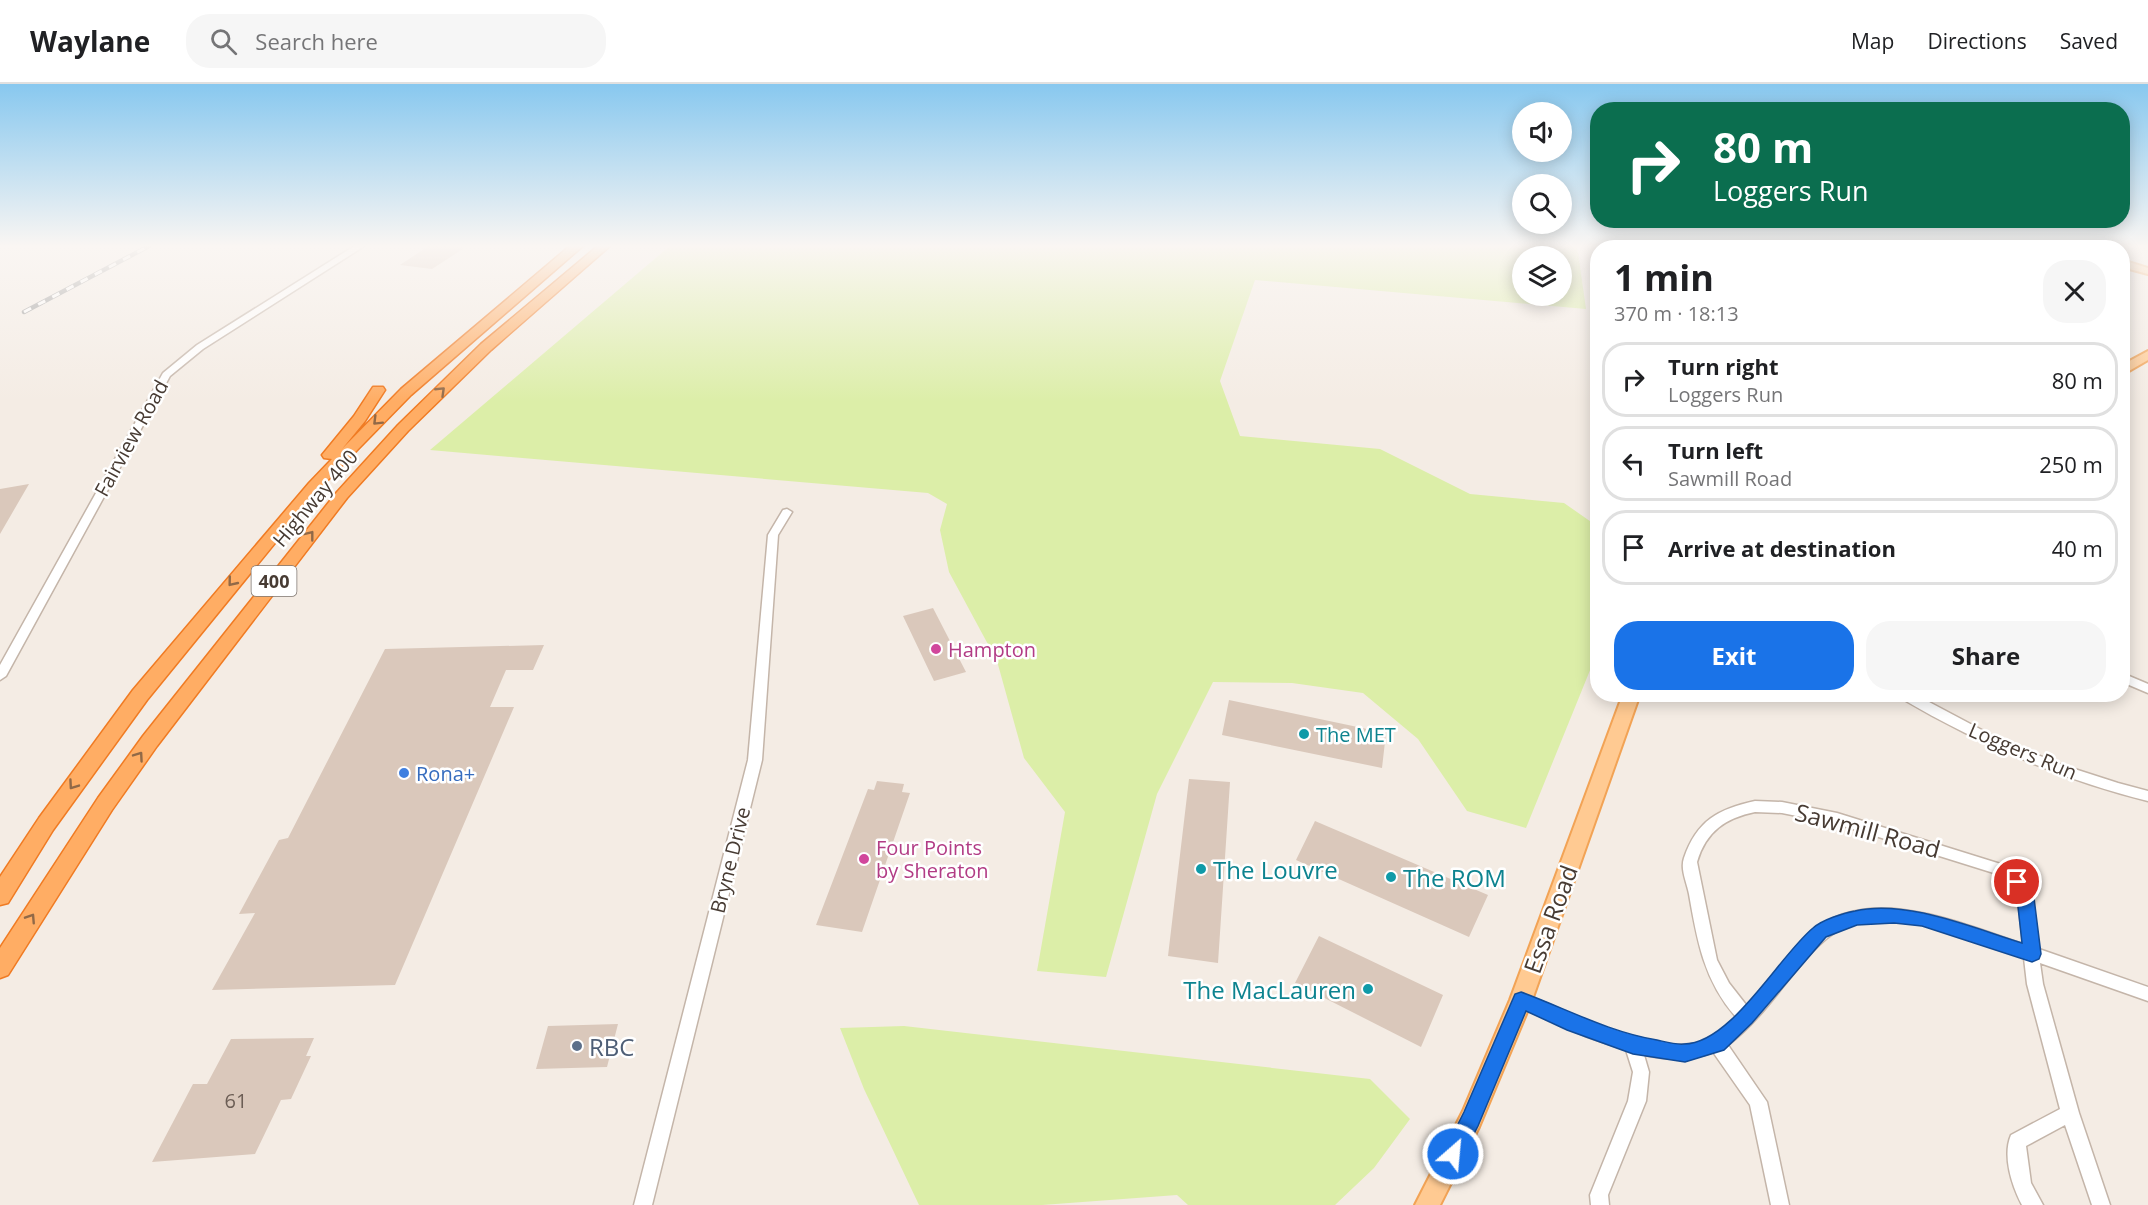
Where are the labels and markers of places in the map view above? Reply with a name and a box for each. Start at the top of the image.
place label: Hampton [948,636,1036,663]
marker: Hampton [929,642,943,656]
place label: The MET [1316,721,1396,748]
marker: The MET [1297,727,1311,741]
place label: Rona+ [416,760,475,787]
marker: Rona+ [397,766,411,780]
place label: Four Points by Sheraton [876,834,989,884]
marker: Four Points by Sheraton [857,852,871,866]
place label: The Louvre [1213,853,1338,886]
pin [1991,856,2042,907]
place label: The ROM [1403,861,1506,894]
marker: The Louvre [1194,862,1208,876]
marker: The ROM [1384,870,1398,884]
place label: The MacLauren [1183,973,1356,1006]
marker: The MacLauren [1361,982,1375,996]
place label: RBC [589,1030,634,1063]
marker: RBC [570,1039,584,1053]

